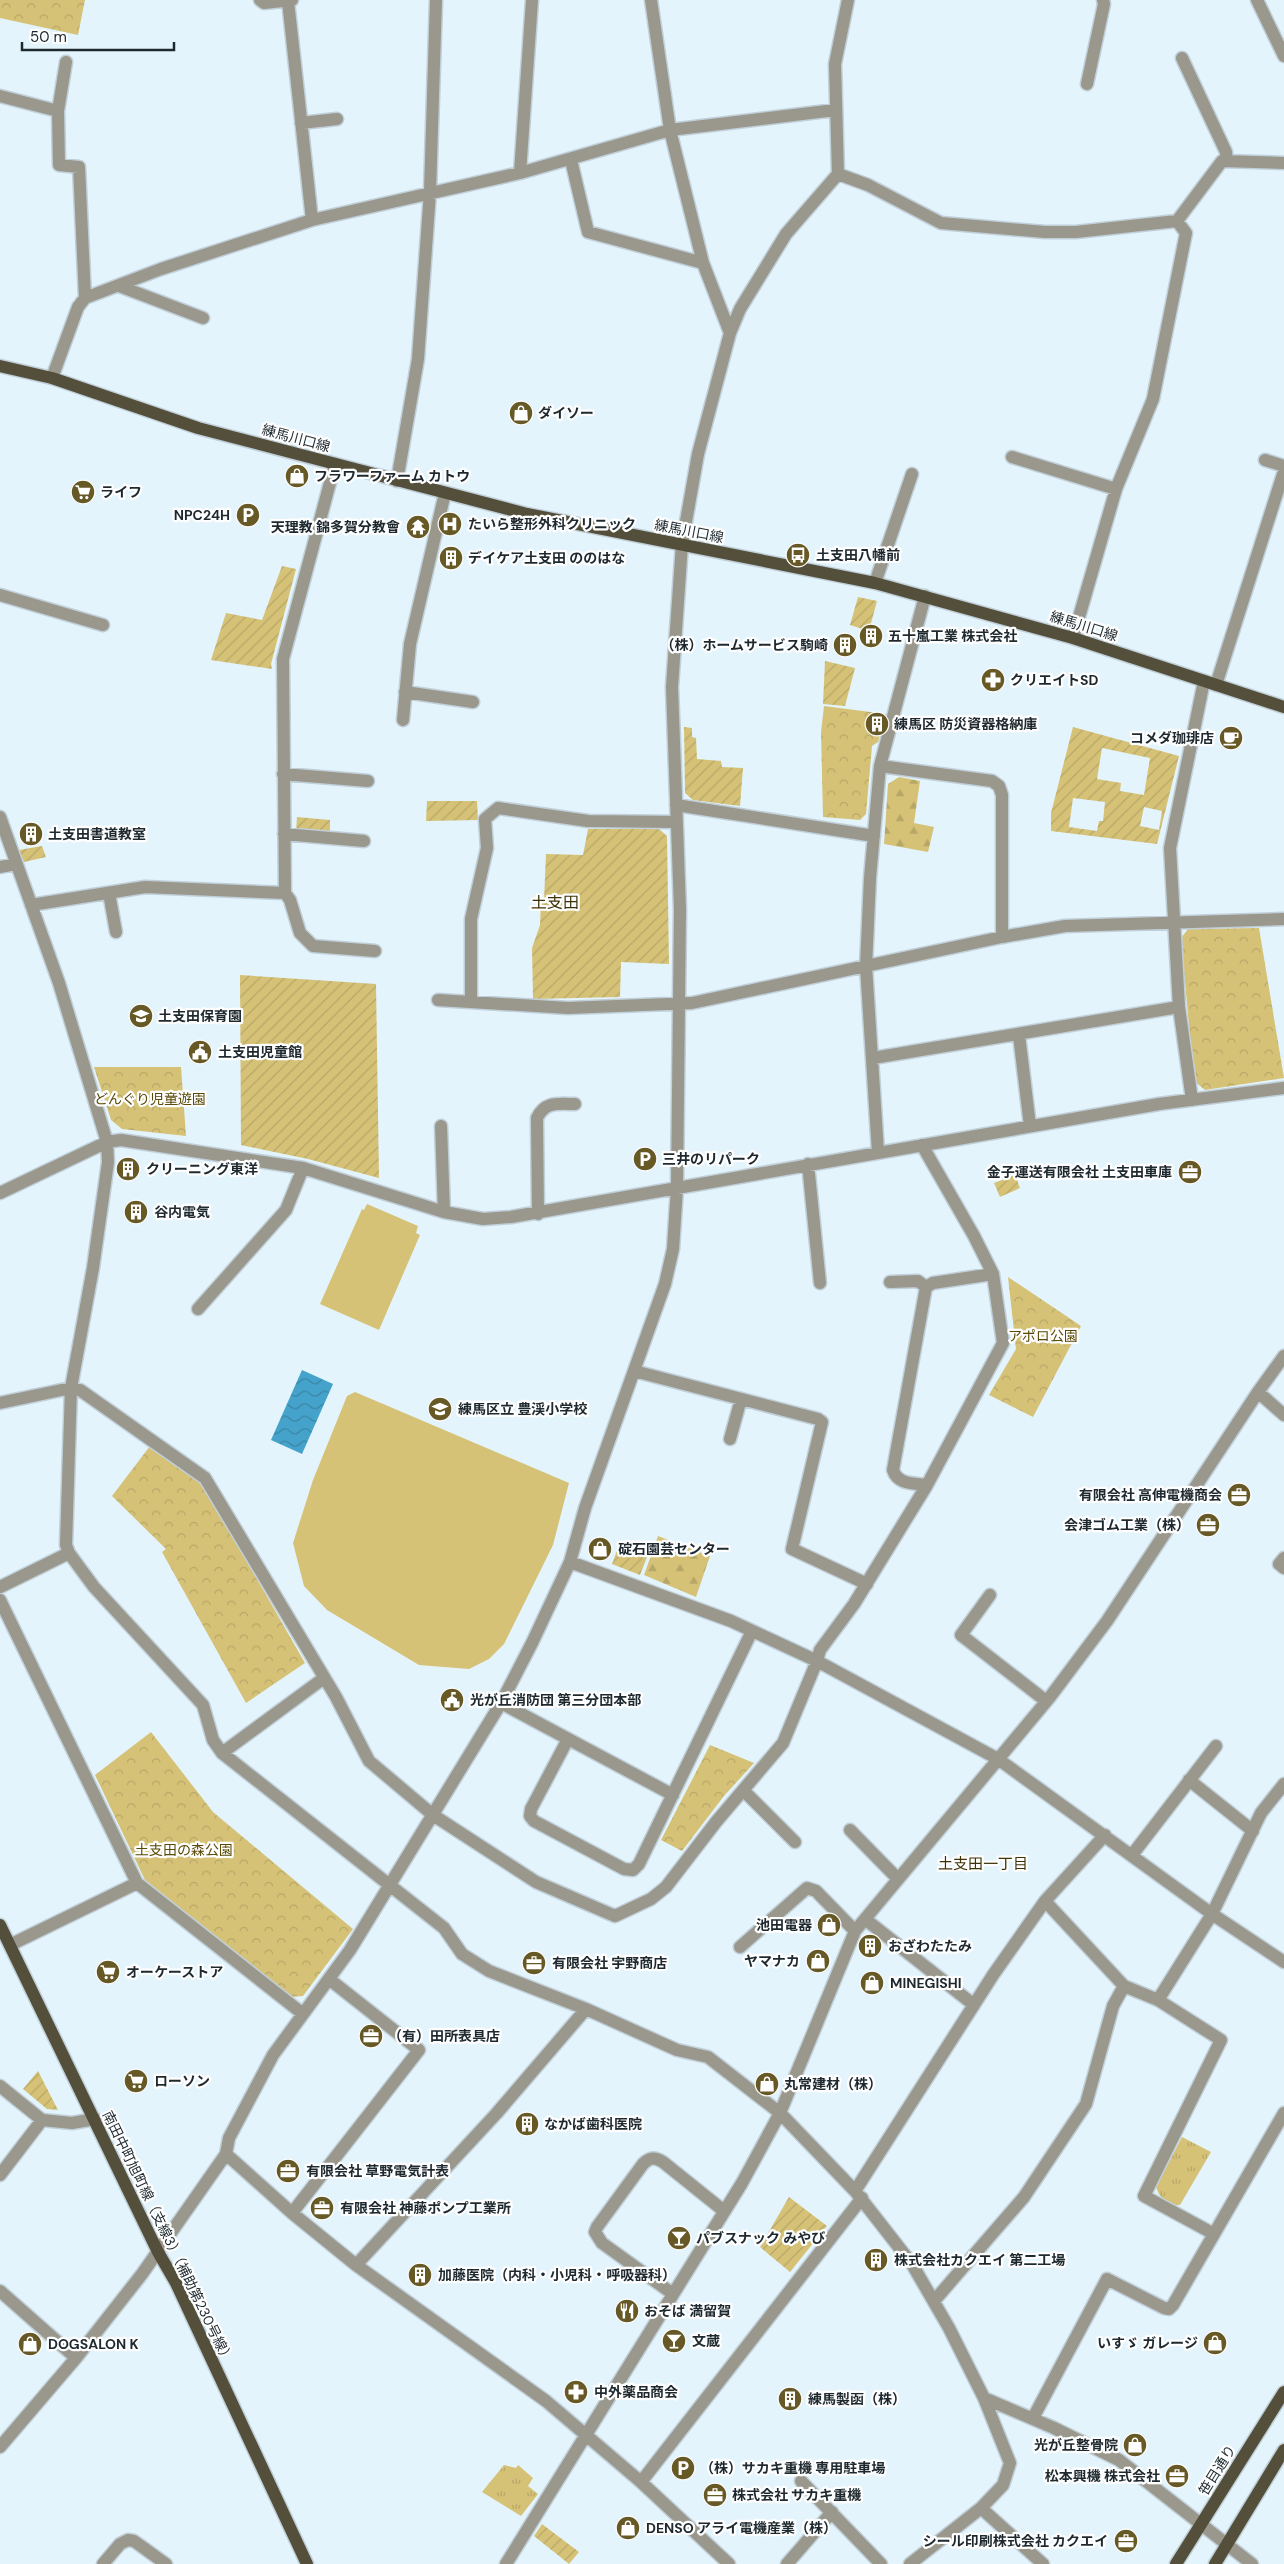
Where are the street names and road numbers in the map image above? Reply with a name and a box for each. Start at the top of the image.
street label: 練馬川口線 [260,420,332,456]
street label: 練馬川口線 [653,515,725,547]
street label: 練馬川口線 [1048,607,1120,645]
street label: 南田中町旭町線（支線3）（補助第230号線） [99,2108,237,2366]
street label: 笹目通り [1195,2441,1239,2499]

